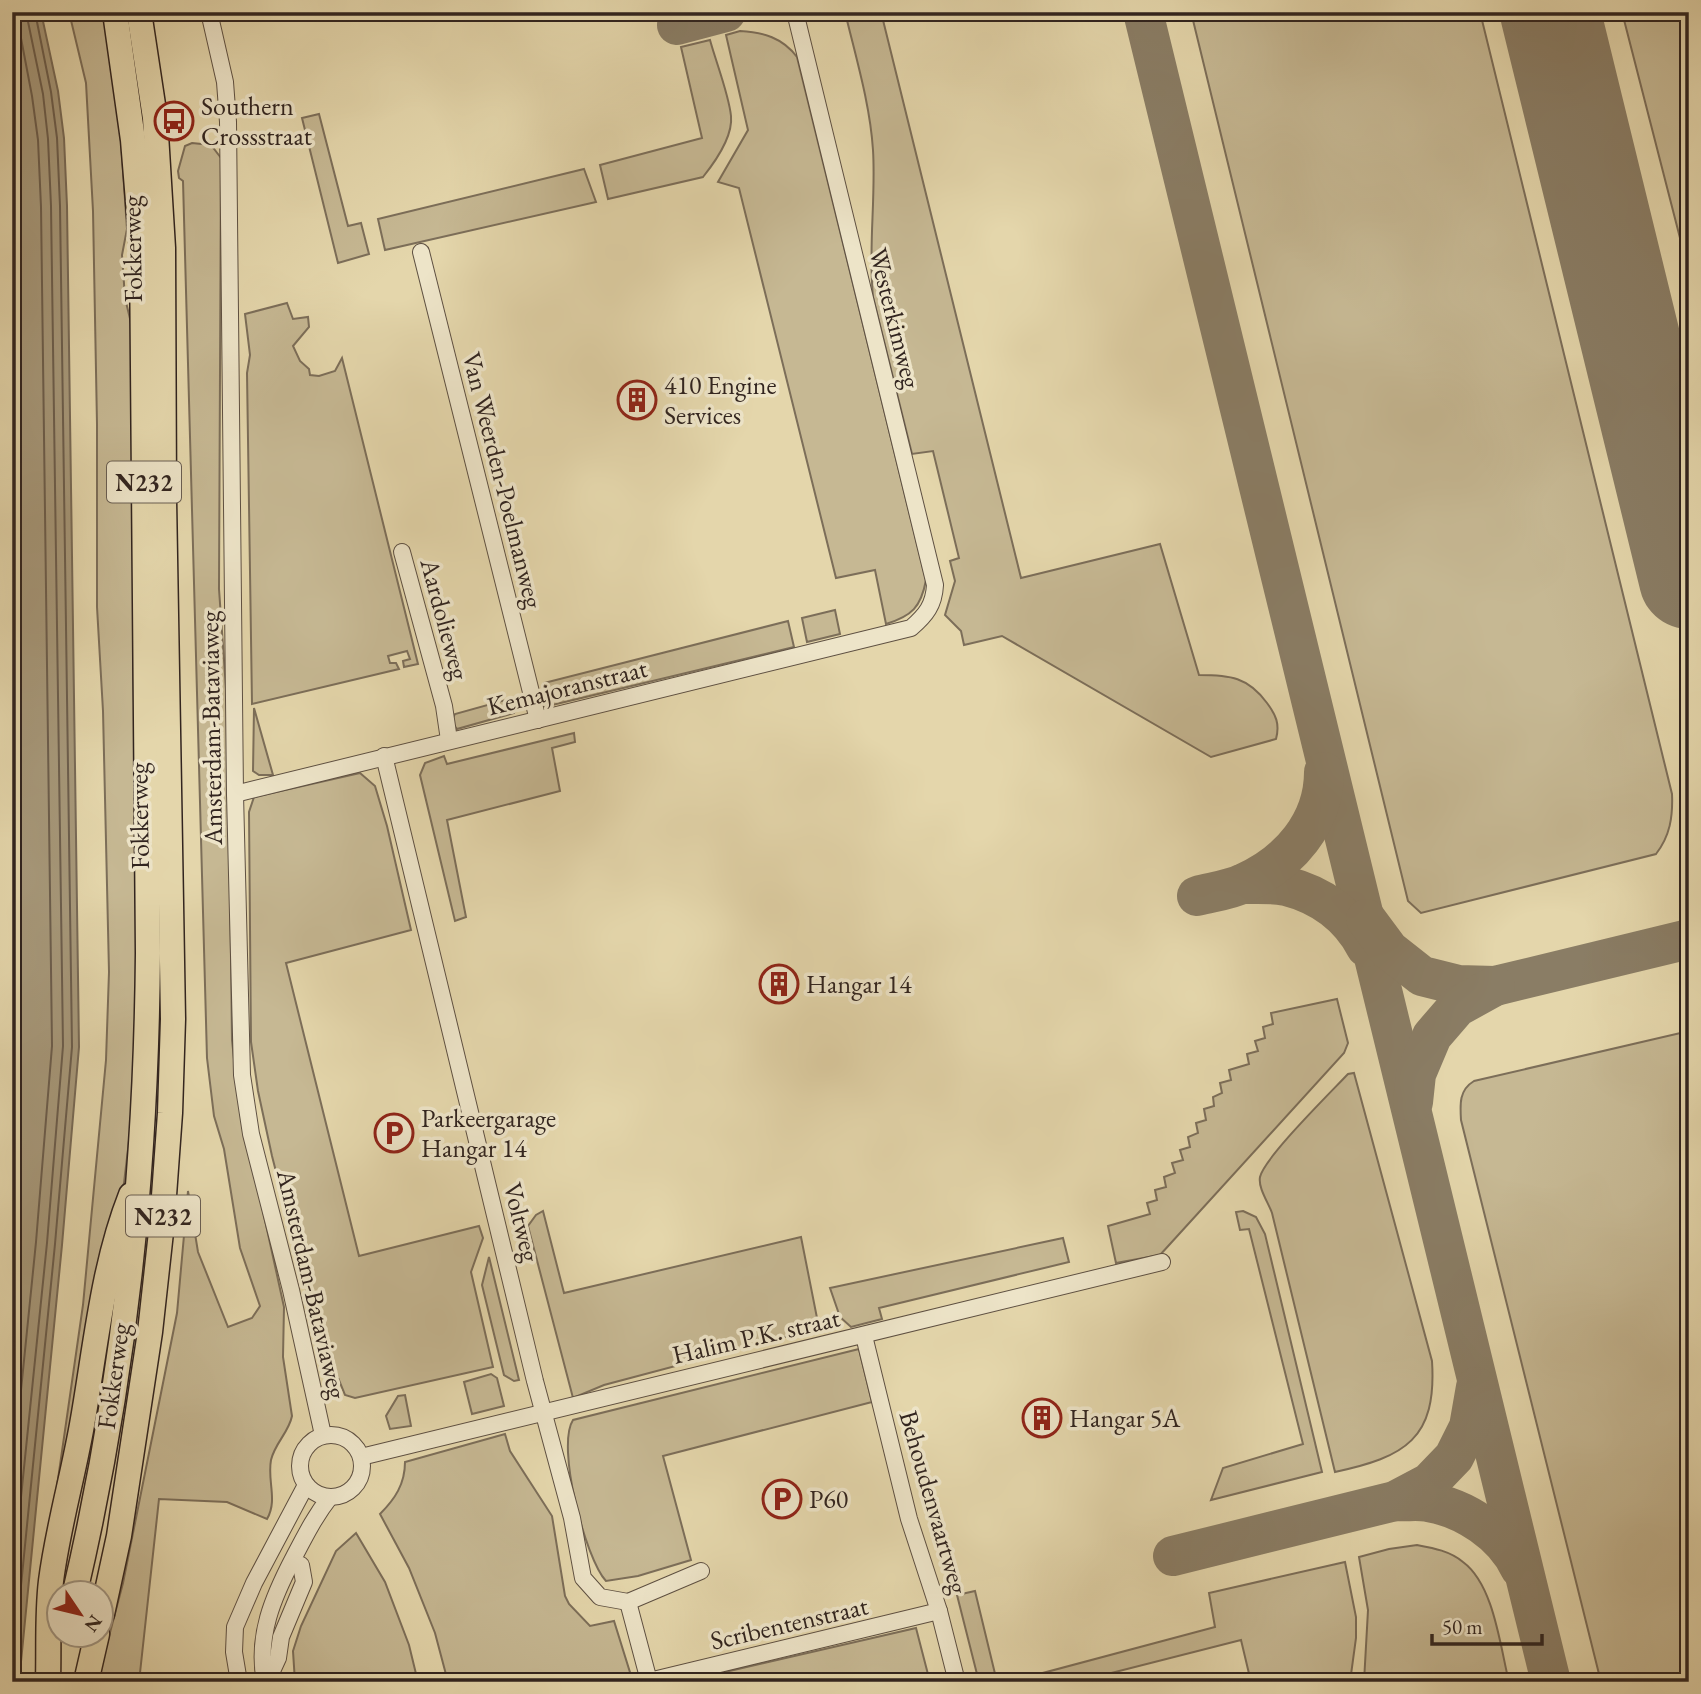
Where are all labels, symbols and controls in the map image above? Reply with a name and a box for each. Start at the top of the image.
place label: Southern Crossstraat [201,89,312,153]
bus stop icon: Southern Crossstraat [153,100,195,142]
street label: Fokkerweg [114,195,150,303]
street label: Westerkimweg [861,244,929,392]
street label: Van Weerden-Poelmanweg [455,348,551,612]
place label: 410 Engine Services [664,368,777,432]
building icon: 410 Engine Services [616,379,658,421]
road number: N232 [107,462,181,503]
street label: Aardolieweg [412,554,478,684]
street label: Amsterdam-Bataviaweg [192,610,230,846]
street label: Kemajoranstraat [483,651,651,723]
street label: Fokkerweg [121,762,157,870]
building icon: Hangar 14 [758,963,800,1005]
place label: Hangar 14 [806,967,912,1001]
place label: Parkeergarage Hangar 14 [421,1101,556,1165]
parking icon: Parkeergarage Hangar 14 [373,1112,415,1154]
street label: Amsterdam-Bataviaweg [269,1165,355,1403]
street label: Voltweg [496,1179,548,1266]
road number: N232 [126,1196,200,1236]
street label: Halim P.K. straat [669,1300,843,1372]
street label: Fokkerweg [89,1320,137,1431]
building icon: Hangar 5A [1021,1397,1063,1439]
place label: Hangar 5A [1069,1401,1181,1435]
street label: Behoudenvaartweg [892,1406,977,1598]
parking icon: P60 [761,1478,803,1520]
place label: P60 [809,1482,848,1516]
north arrow [46,1578,116,1648]
street label: Scribentenstraat [707,1588,871,1658]
scale bar [1432,1603,1542,1647]
text: N [79,1610,108,1637]
text: 50 m [1442,1613,1483,1640]

